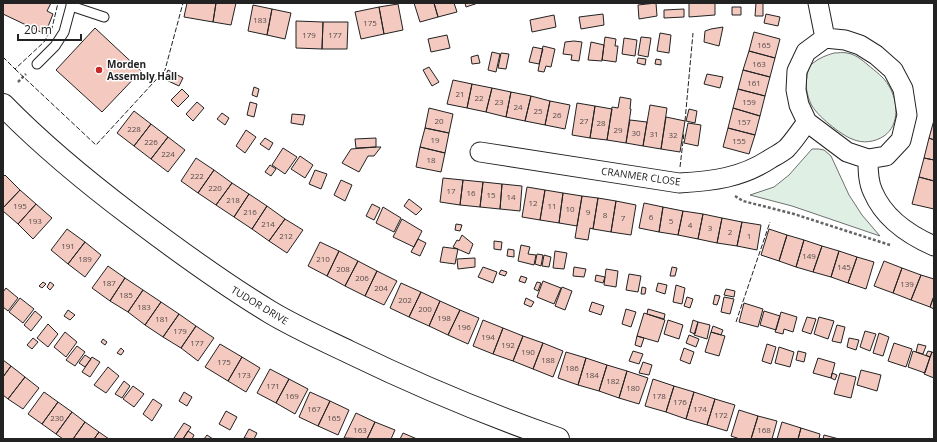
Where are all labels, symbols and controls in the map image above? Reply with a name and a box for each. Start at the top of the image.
house number: 183 [253,14,267,25]
scale bar [18,16,81,42]
house number: 175 [363,17,377,28]
text: 20 m [24,21,52,38]
house number: 179 [302,29,316,40]
house number: 177 [328,29,342,40]
house number: 165 [757,39,771,50]
place label: Morden Assembly Hall [107,57,177,83]
house number: 163 [752,58,766,69]
marker: Morden Assembly Hall [94,65,104,75]
house number: 161 [747,77,761,88]
house number: 21 [455,88,465,99]
house number: 22 [474,92,484,103]
house number: 23 [494,96,504,107]
house number: 159 [742,96,756,107]
house number: 24 [513,101,523,112]
house number: 25 [533,105,543,116]
house number: 26 [552,109,562,120]
house number: 20 [434,115,444,126]
house number: 27 [579,115,589,126]
house number: 157 [737,116,751,127]
house number: 28 [596,117,606,128]
house number: 228 [127,123,141,134]
house number: 29 [613,124,623,135]
house number: 30 [631,127,641,138]
house number: 31 [649,128,659,139]
house number: 32 [668,129,678,140]
house number: 19 [430,134,440,145]
house number: 155 [732,135,746,146]
house number: 226 [144,136,158,147]
house number: 224 [161,148,175,159]
house number: 18 [426,154,436,165]
street label: CRANMER CLOSE [600,164,682,188]
house number: 222 [190,170,204,181]
house number: 220 [208,182,222,193]
house number: 17 [446,185,456,196]
house number: 16 [466,187,476,198]
house number: 15 [486,189,496,200]
house number: 14 [506,191,516,202]
house number: 218 [226,194,240,205]
house number: 12 [528,197,538,208]
house number: 195 [13,200,27,211]
house number: 11 [547,200,557,211]
house number: 10 [565,203,575,214]
house number: 216 [243,206,257,217]
house number: 9 [586,206,591,217]
house number: 8 [603,209,608,220]
house number: 6 [649,211,654,222]
house number: 7 [621,212,626,223]
house number: 193 [28,215,42,226]
house number: 5 [669,215,674,226]
house number: 214 [261,218,275,229]
house number: 4 [688,219,693,230]
house number: 3 [708,222,713,233]
house number: 2 [728,226,733,237]
house number: 212 [279,230,293,241]
house number: 1 [747,230,751,241]
house number: 191 [61,240,75,251]
house number: 149 [802,250,816,261]
house number: 189 [78,253,92,264]
house number: 210 [316,253,330,264]
house number: 145 [837,261,851,272]
house number: 208 [336,263,350,274]
house number: 206 [355,272,369,283]
house number: 187 [102,277,116,288]
house number: 139 [900,278,914,289]
street label: TUDOR DRIVE [229,282,291,328]
house number: 204 [374,282,388,293]
house number: 185 [119,289,133,300]
house number: 202 [398,294,412,305]
house number: 183 [137,301,151,312]
house number: 200 [418,303,432,314]
house number: 198 [437,312,451,323]
house number: 181 [155,313,169,324]
house number: 196 [457,321,471,332]
house number: 179 [173,325,187,336]
house number: 194 [481,331,495,342]
house number: 177 [190,337,204,348]
house number: 192 [501,339,515,350]
house number: 190 [521,346,535,357]
house number: 188 [541,354,555,365]
house number: 175 [217,356,231,367]
house number: 186 [565,362,579,373]
house number: 173 [237,369,251,380]
house number: 184 [585,369,599,380]
house number: 182 [606,375,620,386]
house number: 171 [266,380,280,391]
house number: 180 [626,382,640,393]
house number: 169 [285,390,299,401]
house number: 178 [652,390,666,401]
house number: 176 [673,396,687,407]
house number: 167 [307,403,321,414]
house number: 174 [693,403,707,414]
house number: 172 [714,409,728,420]
house number: 230 [50,412,64,423]
house number: 165 [327,412,341,423]
house number: 163 [353,424,367,435]
house number: 168 [757,424,771,435]

